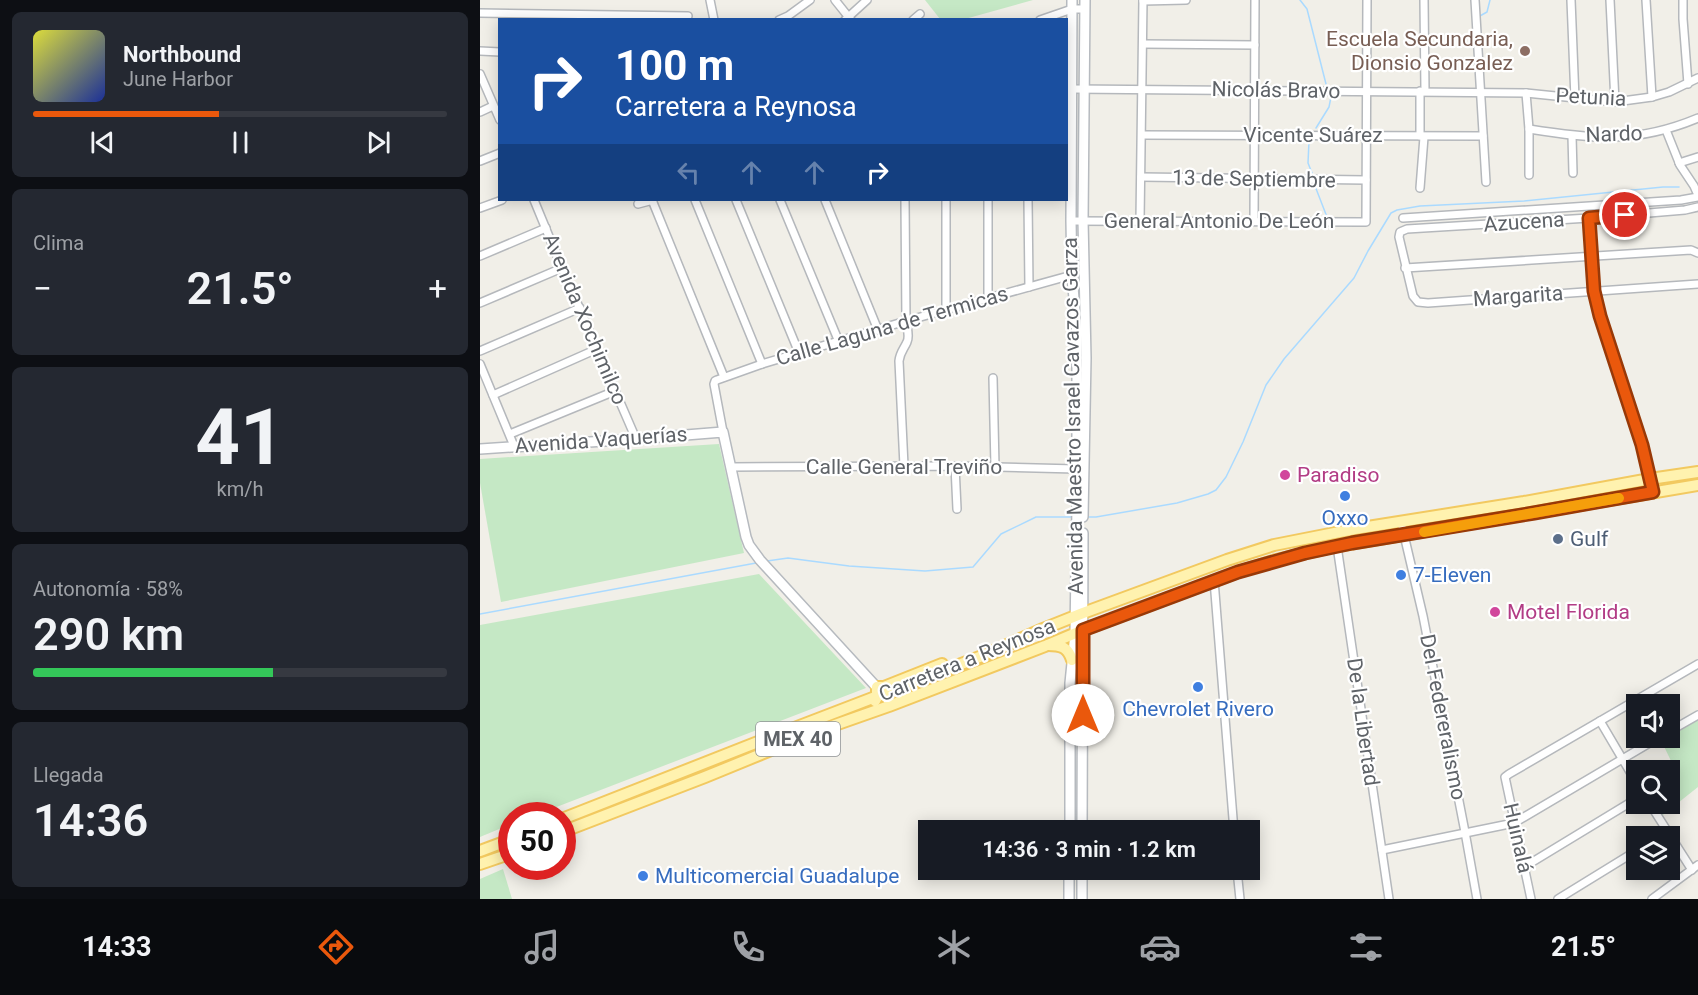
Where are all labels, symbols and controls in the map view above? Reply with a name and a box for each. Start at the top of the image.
place label: Escuela Secundaria, Dionsio Gonzalez [1326,27,1513,75]
text: 100 m [615,41,734,90]
text: Northbound [123,42,241,67]
icon: right [516,42,594,120]
marker: Escuela Secundaria, Dionsio Gonzalez [1518,44,1532,58]
text: June Harbor [123,67,233,91]
street label: Nicolás Bravo [1211,77,1341,103]
street label: Petunia [1555,83,1627,111]
text: Carretera a Reynosa [615,91,857,123]
street label: Nardo [1585,121,1643,147]
street label: Vicente Suárez [1243,123,1383,147]
icon: previous [86,126,119,159]
icon: pause [224,126,257,159]
icon: next [362,126,395,159]
icon: left [672,156,705,189]
icon: ahead [735,156,768,189]
icon: ahead [798,156,831,189]
icon: right [861,156,894,189]
street label: 13 de Septiembre [1172,166,1336,192]
pin [1599,189,1650,240]
icon: arrive [1608,198,1641,231]
street label: Azucena [1483,207,1565,237]
street label: General Antonio De León [1104,209,1334,233]
street label: Avenida Xochimilco [538,230,632,408]
text: Clima [33,231,84,255]
street label: Avenida Maestro Israel Cavazos Garza [1058,237,1088,595]
text: 21.5° [186,262,294,315]
text: − [33,269,52,308]
text: + [428,269,447,308]
street label: Calle Laguna de Termicas [773,281,1011,371]
street label: Margarita [1472,281,1564,311]
text: 41 [195,392,285,483]
street label: Avenida Vaquerías [514,422,688,458]
street label: Calle General Treviño [806,455,1002,479]
place label: Paradiso [1297,463,1379,487]
marker: Paradiso [1278,468,1292,482]
text: km/h [217,477,263,501]
marker: Oxxo [1338,489,1352,503]
place label: Oxxo [1321,506,1369,530]
place label: Gulf [1570,527,1609,551]
marker: Gulf [1551,532,1565,546]
place label: 7-Eleven [1413,563,1491,587]
marker: 7-Eleven [1394,568,1408,582]
text: Autonomía · 58% [33,577,183,601]
place label: Motel Florida [1507,600,1630,624]
marker: Motel Florida [1488,605,1502,619]
text: 290 km [33,608,184,661]
street label: Carretera a Reynosa [875,614,1059,706]
street label: Del Federeralismo [1415,632,1471,802]
street label: De la Libertad [1342,656,1384,788]
marker: Chevrolet Rivero [1191,680,1205,694]
position arrow [1051,683,1115,747]
map controls [1626,694,1680,880]
button: sound [1626,694,1680,748]
place label: Chevrolet Rivero [1122,697,1274,721]
road number: MEX 40 [756,722,840,756]
button: search [1626,760,1680,814]
text: Llegada [33,763,104,787]
text: 14:36 [33,794,148,847]
street label: Huinalá [1498,801,1538,875]
speed limit sign: 50 [498,802,576,880]
button: layers [1626,826,1680,880]
text: 14:36 · 3 min · 1.2 km [982,837,1196,862]
place label: Multicomercial Guadalupe [655,864,899,888]
marker: Multicomercial Guadalupe [636,869,650,883]
icon: directions [315,926,357,968]
icon: music [521,926,563,968]
icon: phone [727,926,769,968]
icon: climate [933,926,975,968]
icon: car [1139,926,1181,968]
icon: filters [1345,926,1387,968]
text: 14:33 [82,931,152,963]
text: 21.5° [1551,931,1616,963]

